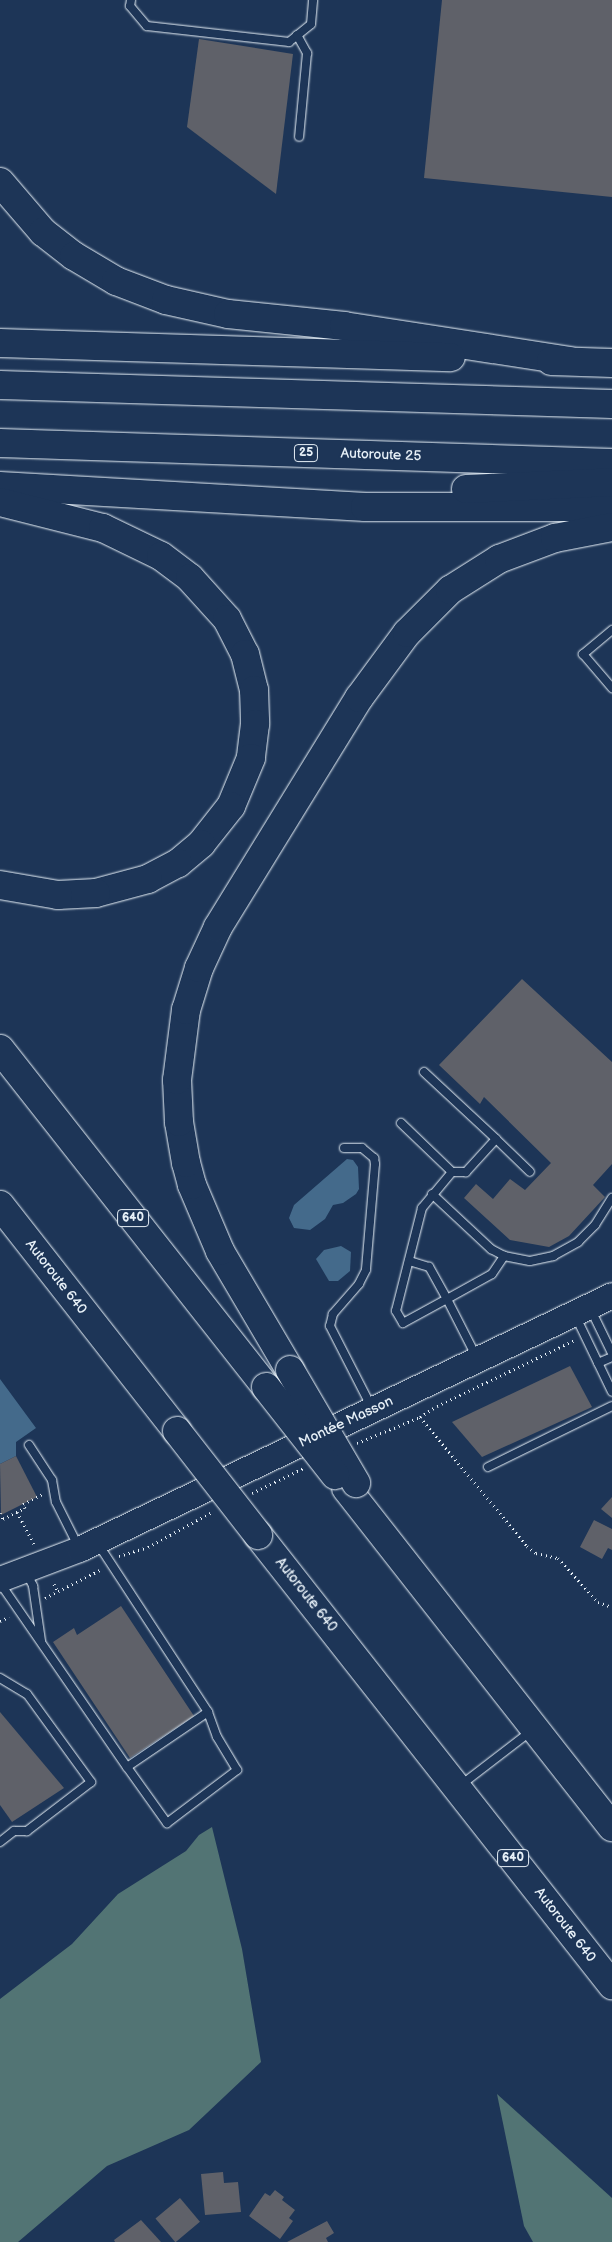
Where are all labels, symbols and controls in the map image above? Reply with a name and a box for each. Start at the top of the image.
road number: 25 [294,443,318,462]
street label: Autoroute 25 [340,445,422,465]
road number: 640 [117,1208,149,1228]
street label: Autoroute 640 [22,1236,90,1318]
street label: Montée Masson [296,1393,396,1451]
street label: Autoroute 640 [272,1554,340,1636]
road number: 640 [497,1849,529,1868]
street label: Autoroute 640 [531,1884,599,1966]

